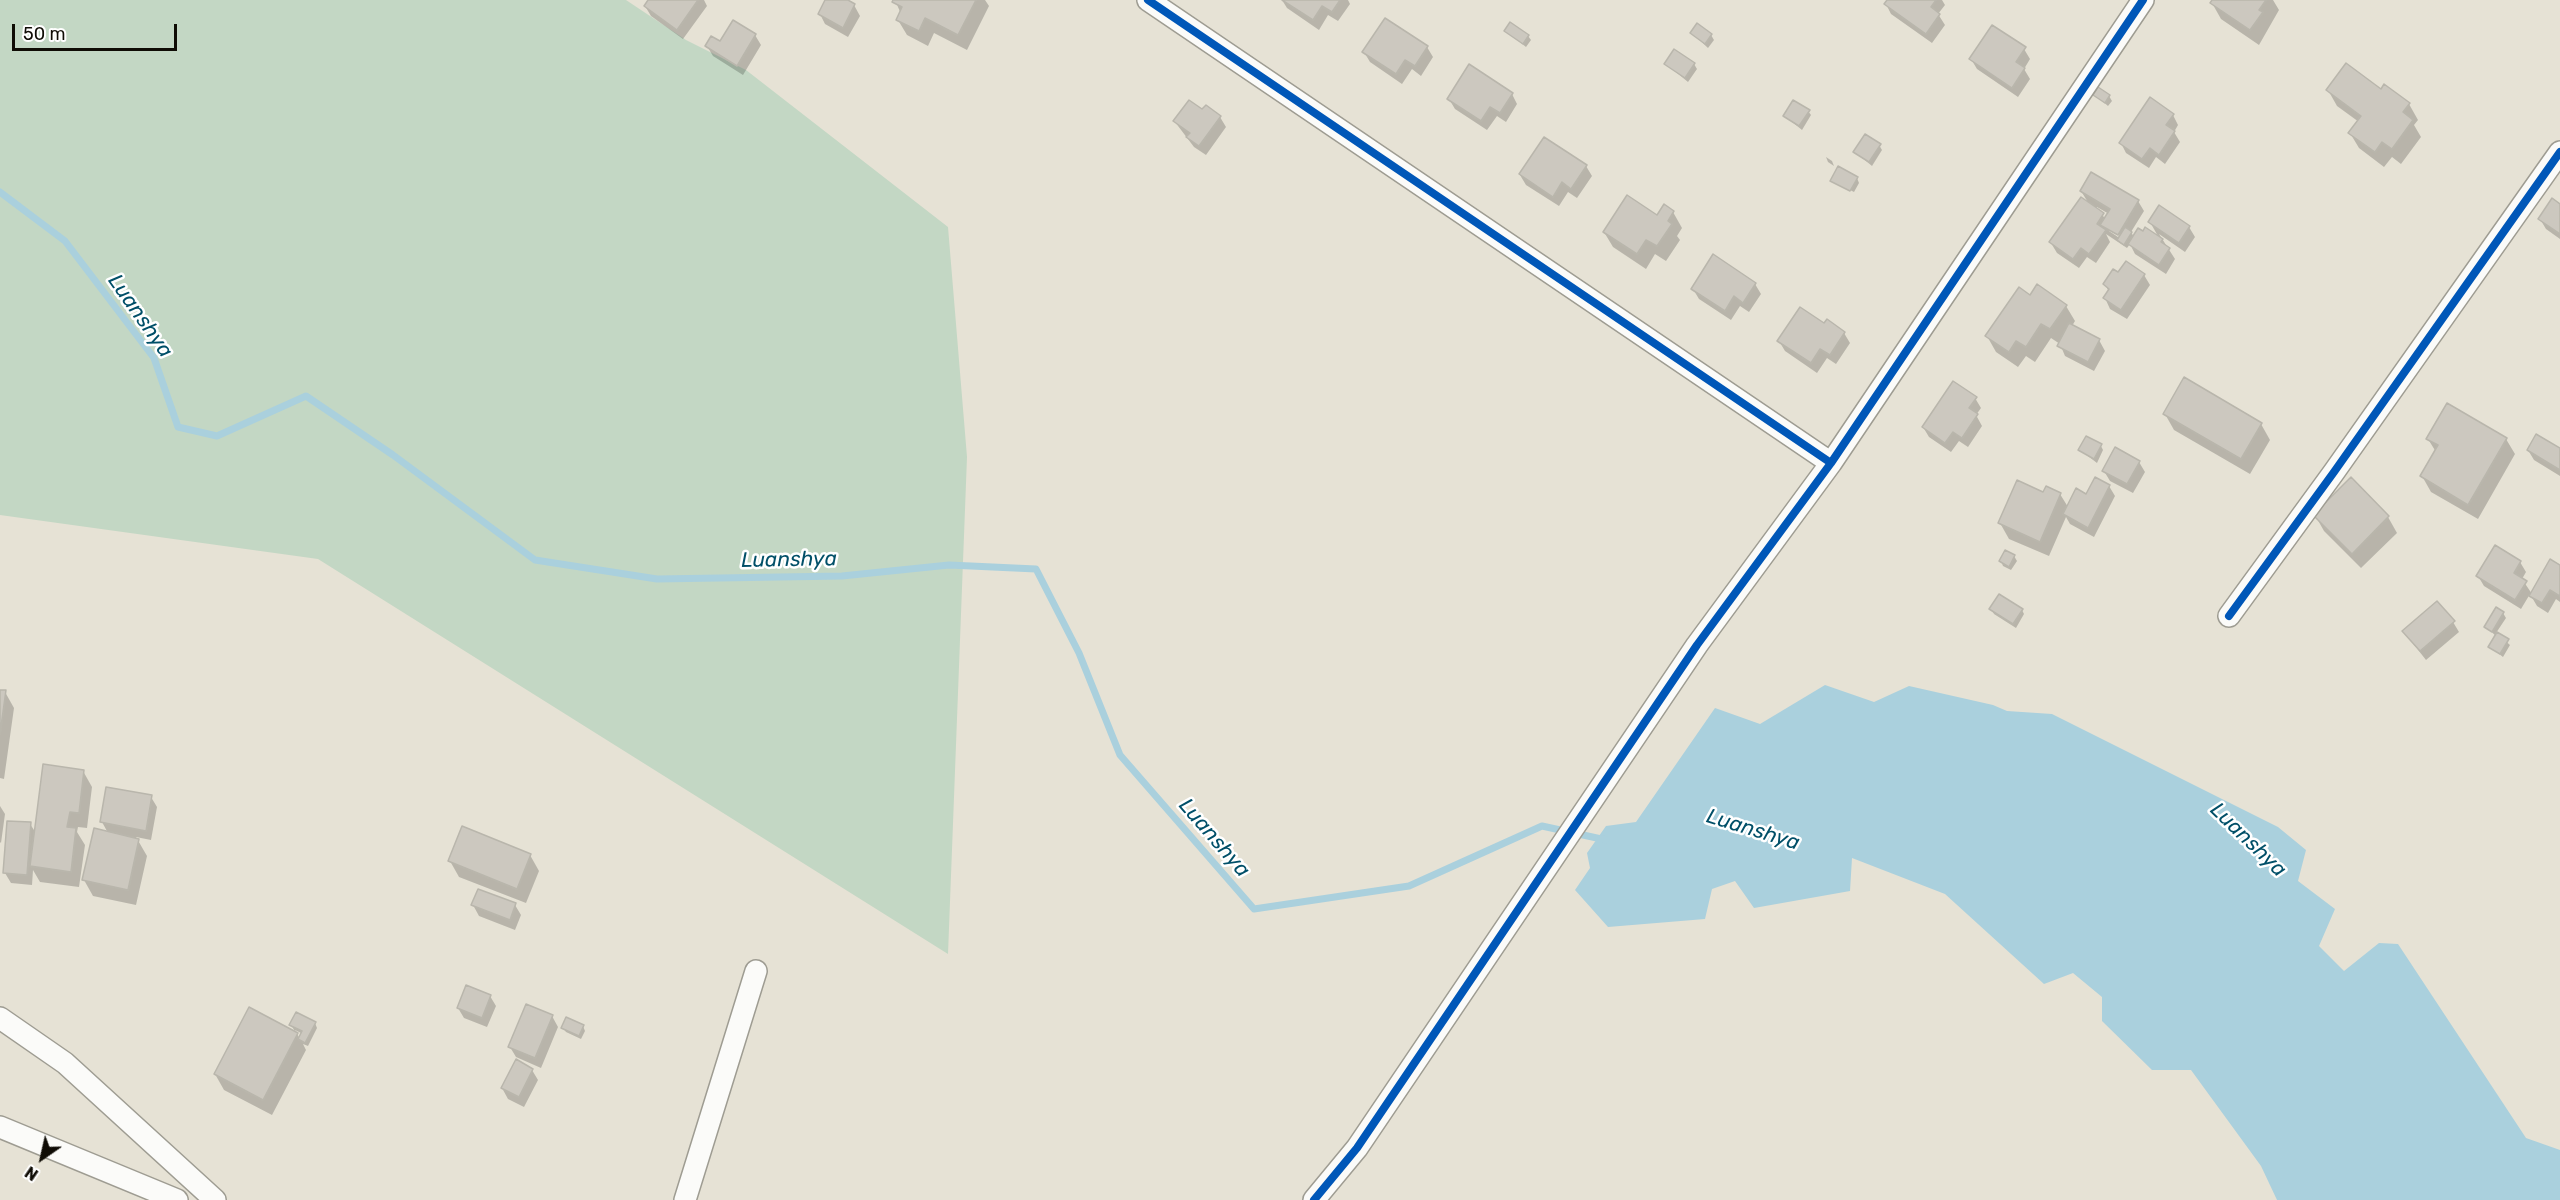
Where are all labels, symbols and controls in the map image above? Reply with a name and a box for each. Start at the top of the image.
scale bar [15,12,180,50]
text: 50 m [23,23,66,45]
water label: Luanshya [102,269,178,363]
water label: Luanshya [741,547,837,573]
water label: Luanshya [1173,794,1255,882]
water label: Luanshya [2205,798,2291,882]
water label: Luanshya [1703,804,1803,856]
north arrow [12,1128,72,1188]
text: N [22,1162,42,1184]

